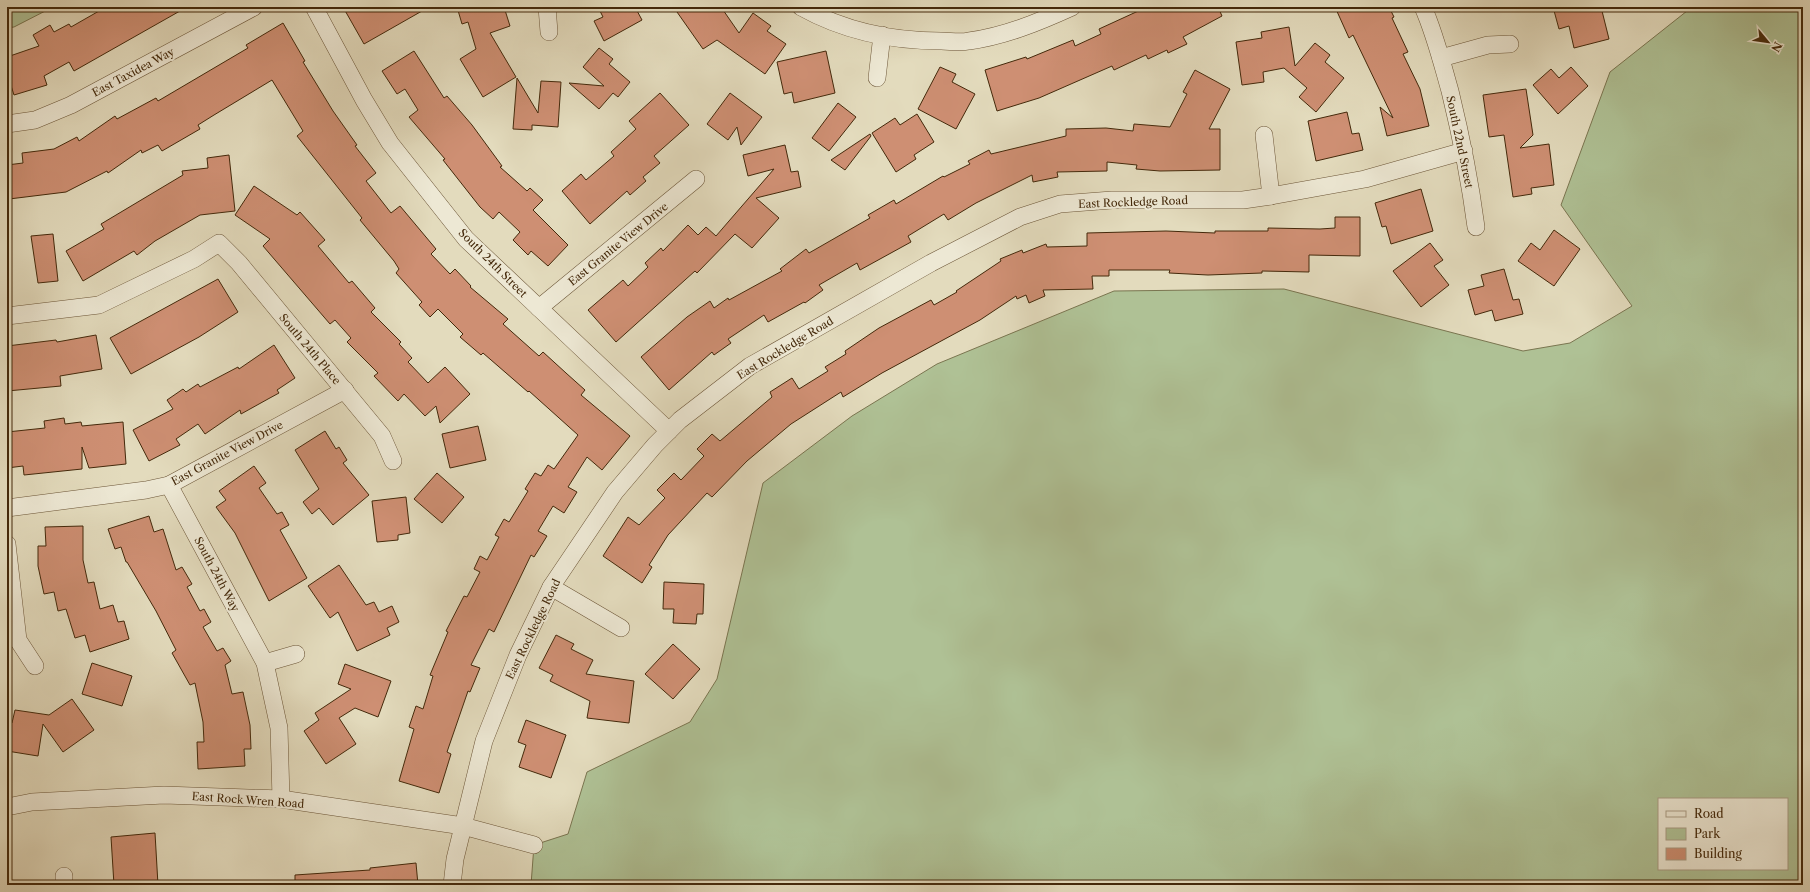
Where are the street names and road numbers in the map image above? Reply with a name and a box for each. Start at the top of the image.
street label: East Taxidea Way [89,44,177,100]
street label: South 22nd Street [1443,94,1477,190]
street label: East Rockledge Road [1078,193,1188,211]
street label: East Granite View Drive [565,199,671,289]
street label: South 24th Street [456,226,530,300]
street label: South 24th Place [276,311,344,387]
street label: East Rockledge Road [734,314,836,382]
street label: East Granite View Drive [169,418,285,488]
street label: South 24th Way [191,534,243,614]
street label: East Rockledge Road [503,576,564,681]
street label: East Rock Wren Road [191,789,305,811]

